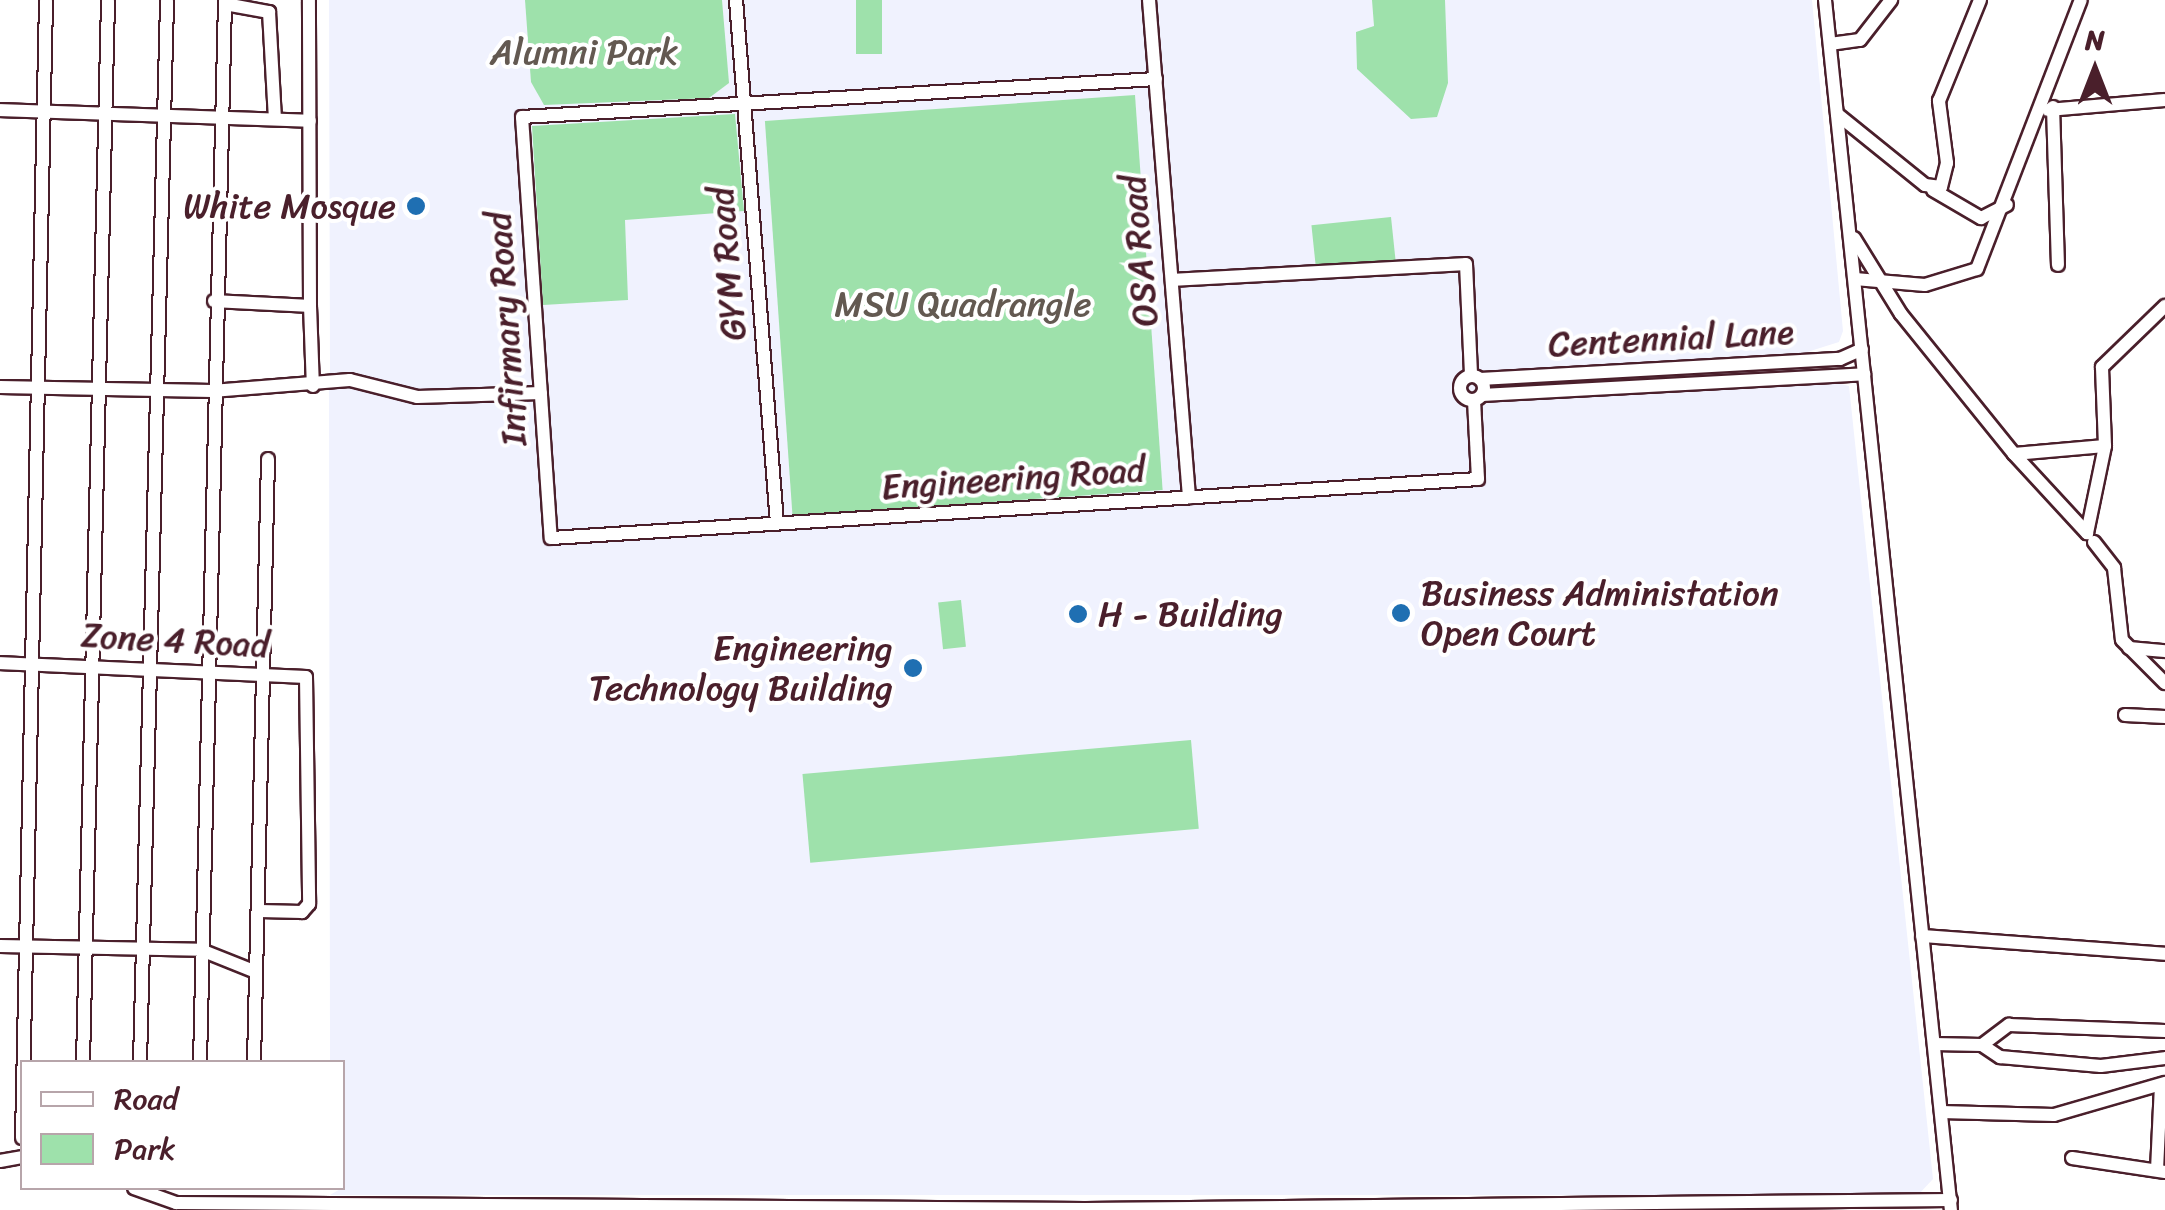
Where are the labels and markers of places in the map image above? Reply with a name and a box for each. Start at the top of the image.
place label: White Mosque [184,185,396,227]
marker: White Mosque [405,195,427,217]
place label: Business Administation Open Court [1421,572,1779,654]
place label: H - Building [1098,593,1282,635]
marker: Business Administation Open Court [1390,602,1412,624]
marker: H - Building [1067,603,1089,625]
place label: Engineering Technology Building [589,627,893,709]
marker: Engineering Technology Building [902,657,924,679]

